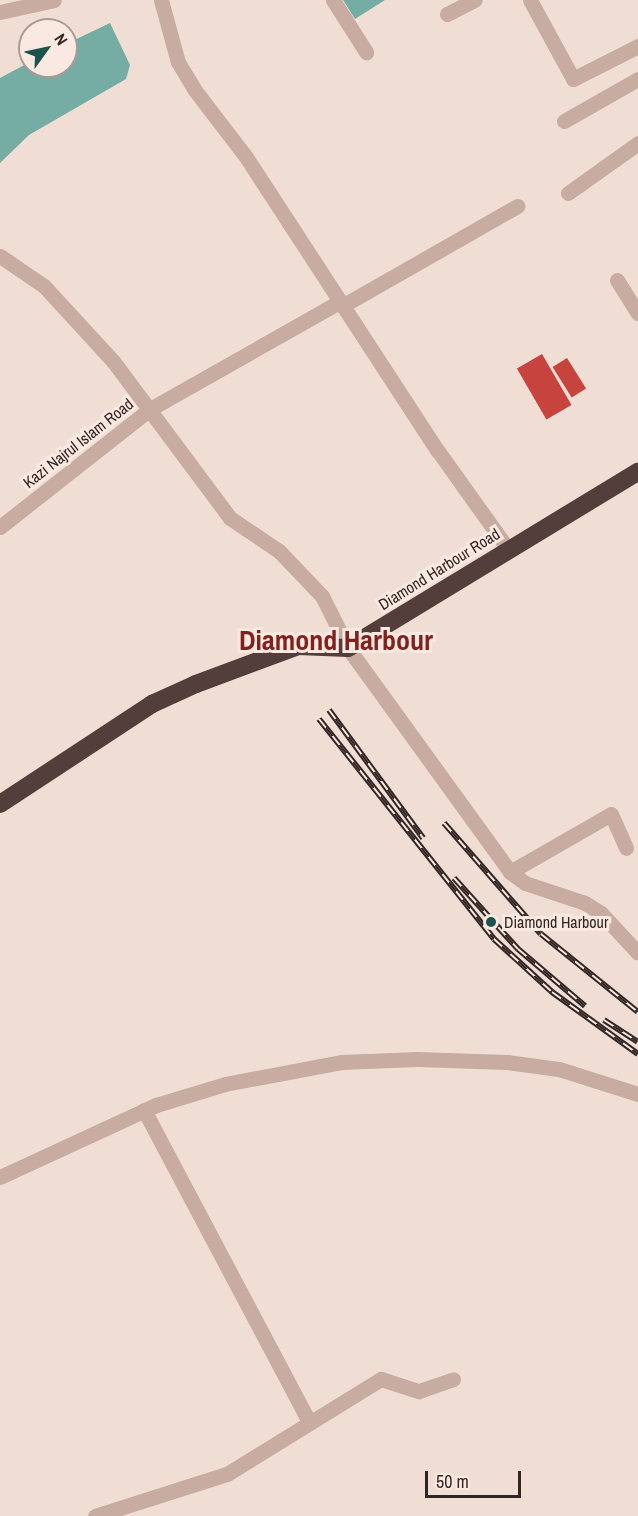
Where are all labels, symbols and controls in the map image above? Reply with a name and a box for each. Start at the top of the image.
north arrow [18,18,78,78]
text: N [50,29,73,49]
street label: Kazi Najrul Islam Road [19,394,137,492]
street label: Diamond Harbour Road [375,524,503,614]
district label: Diamond Harbour [239,623,433,657]
place label: Diamond Harbour [504,912,608,932]
marker: Diamond Harbour [482,913,500,931]
scale bar [428,1459,524,1497]
text: 50 m [436,1469,469,1494]

